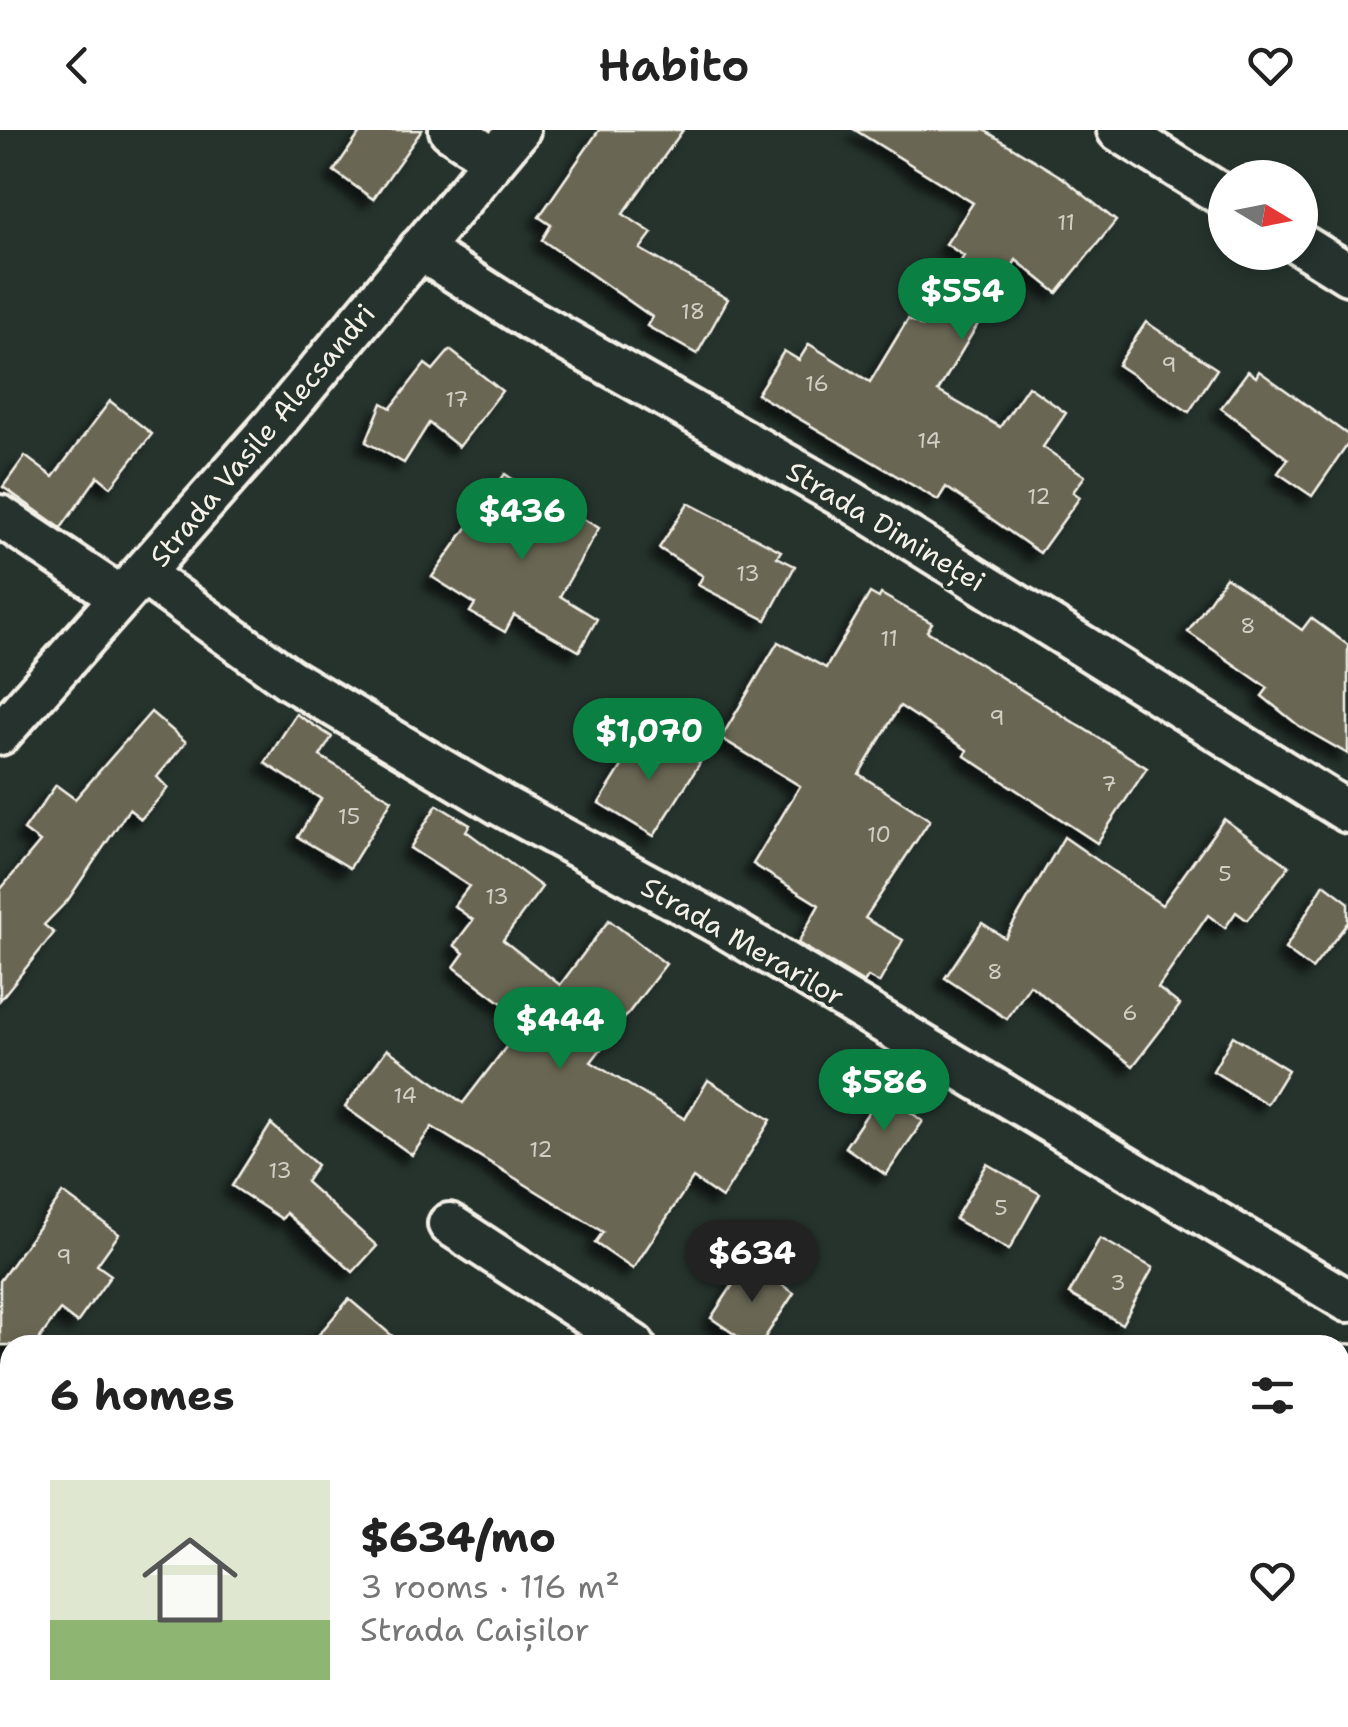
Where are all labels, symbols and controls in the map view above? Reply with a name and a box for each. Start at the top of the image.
text: Habito [598,35,750,95]
icon: back [50,38,105,93]
icon: heart [1243,38,1298,93]
north arrow [1208,160,1318,270]
map controls [1208,160,1318,270]
house number: 11 [1057,208,1075,237]
pin: $554 [903,258,1021,343]
text: $554 [920,269,1004,312]
street label: Strada Vasile Alecsandri [141,295,383,575]
house number: 18 [681,297,705,326]
house number: 9 [1161,350,1177,379]
house number: 16 [805,369,829,398]
house number: 17 [445,385,469,414]
house number: 14 [917,426,941,455]
street label: Strada Dimineței [780,452,992,600]
pin: $436 [463,478,581,563]
house number: 12 [1027,482,1051,511]
text: $436 [478,489,566,532]
house number: 13 [736,559,760,588]
house number: 8 [1240,611,1256,640]
house number: 11 [880,624,898,653]
pin: $1,070 [568,698,730,783]
house number: 9 [989,703,1005,732]
text: $1,070 [595,709,703,752]
house number: 7 [1101,769,1117,798]
house number: 15 [338,802,360,831]
house number: 10 [867,820,891,849]
house number: 5 [1218,859,1232,888]
street label: Strada Merarilor [634,867,852,1015]
house number: 13 [485,882,509,911]
house number: 8 [987,957,1003,986]
pin: $444 [501,987,619,1072]
text: $444 [516,998,604,1041]
house number: 6 [1122,998,1138,1027]
pin: $586 [825,1049,943,1134]
text: $586 [841,1060,927,1103]
house number: 14 [393,1081,417,1110]
house number: 12 [529,1135,553,1164]
house number: 13 [268,1156,292,1185]
house number: 5 [994,1193,1008,1222]
pin: $634 [693,1220,811,1305]
text: $634 [708,1231,796,1274]
house number: 9 [56,1242,72,1271]
house number: 3 [1110,1268,1126,1297]
text: 6 homes [50,1367,235,1423]
icon: filters [1245,1368,1300,1423]
text: $634/mo [360,1509,556,1565]
icon: home [130,1520,250,1640]
icon: heart [1245,1553,1300,1608]
text: 3 rooms · 116 m² [360,1565,620,1608]
text: Strada Caișilor [360,1608,590,1651]

